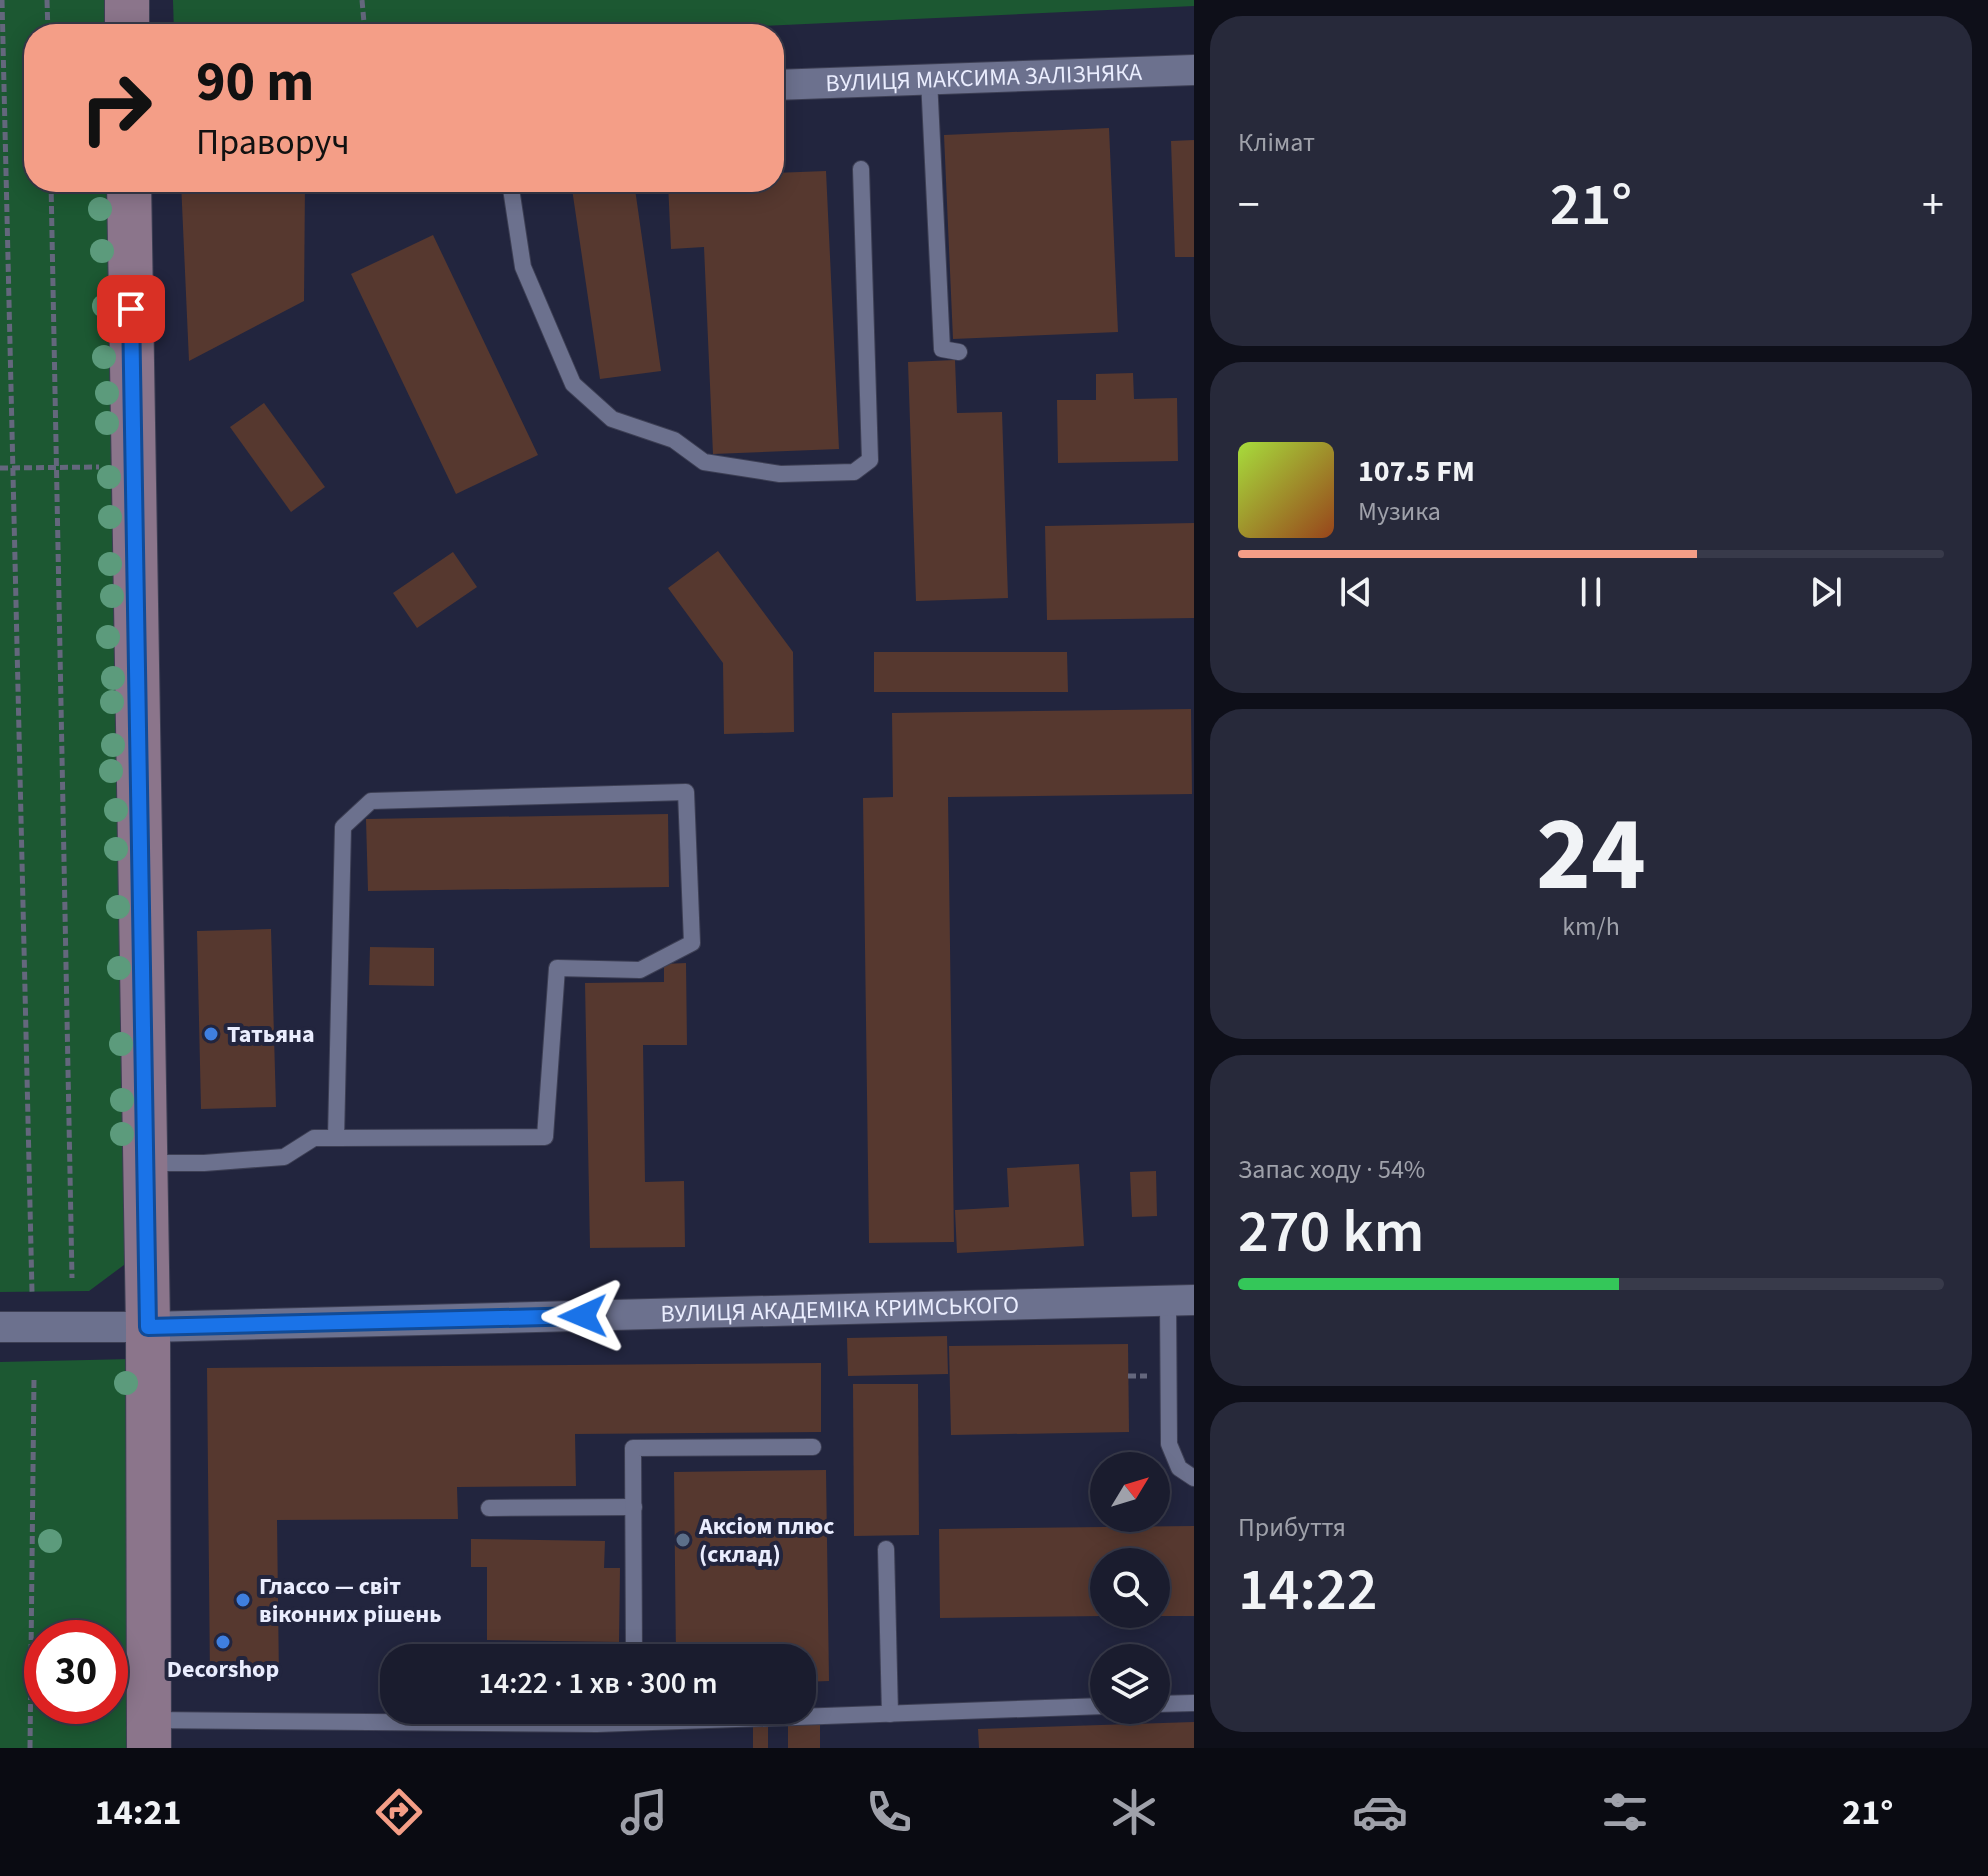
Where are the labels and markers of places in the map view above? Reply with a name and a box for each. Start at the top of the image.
pin [97,275,165,343]
place label: Татьяна [227,1017,315,1052]
marker: Татьяна [202,1025,220,1043]
place label: Аксіом плюс (склад) [698,1509,834,1572]
marker: Аксіом плюс (склад) [674,1531,692,1549]
place label: Глассо — світ віконних рішень [259,1569,442,1632]
marker: Глассо — світ віконних рішень [234,1591,252,1609]
marker: Decorshop [214,1633,232,1651]
place label: Decorshop [167,1652,279,1687]

